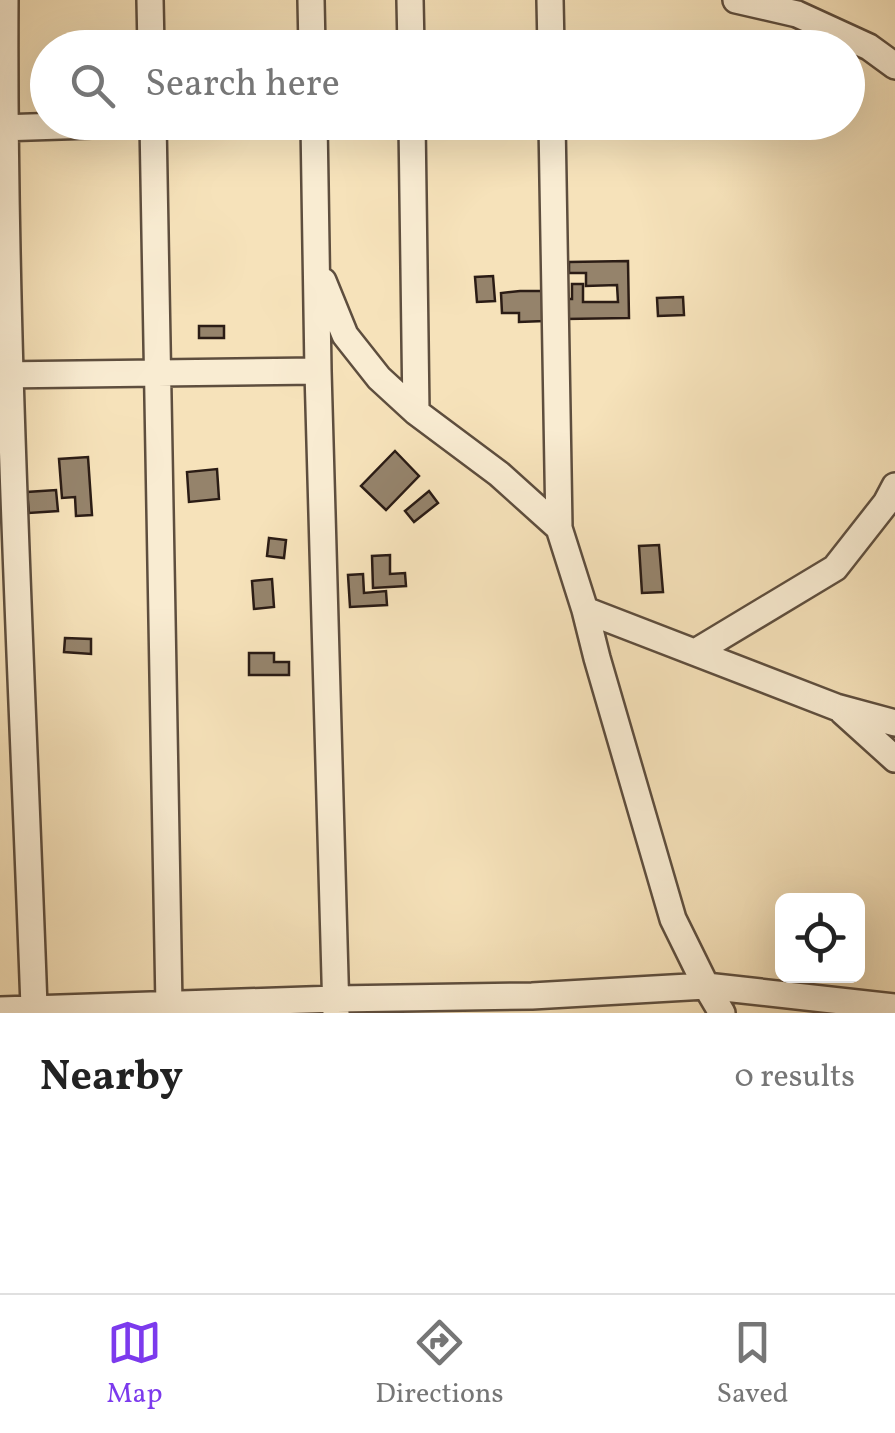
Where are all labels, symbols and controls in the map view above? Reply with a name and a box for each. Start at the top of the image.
search box [30,30,865,140]
icon: search [65,58,120,113]
text: Search here [145,59,340,112]
map controls [775,893,865,983]
button: locate [775,893,865,983]
text: Nearby [40,1049,183,1108]
text: 0 results [735,1056,855,1100]
tab: Map [106,1315,162,1414]
tab: Directions [375,1315,504,1414]
tab: Saved [716,1315,789,1414]

